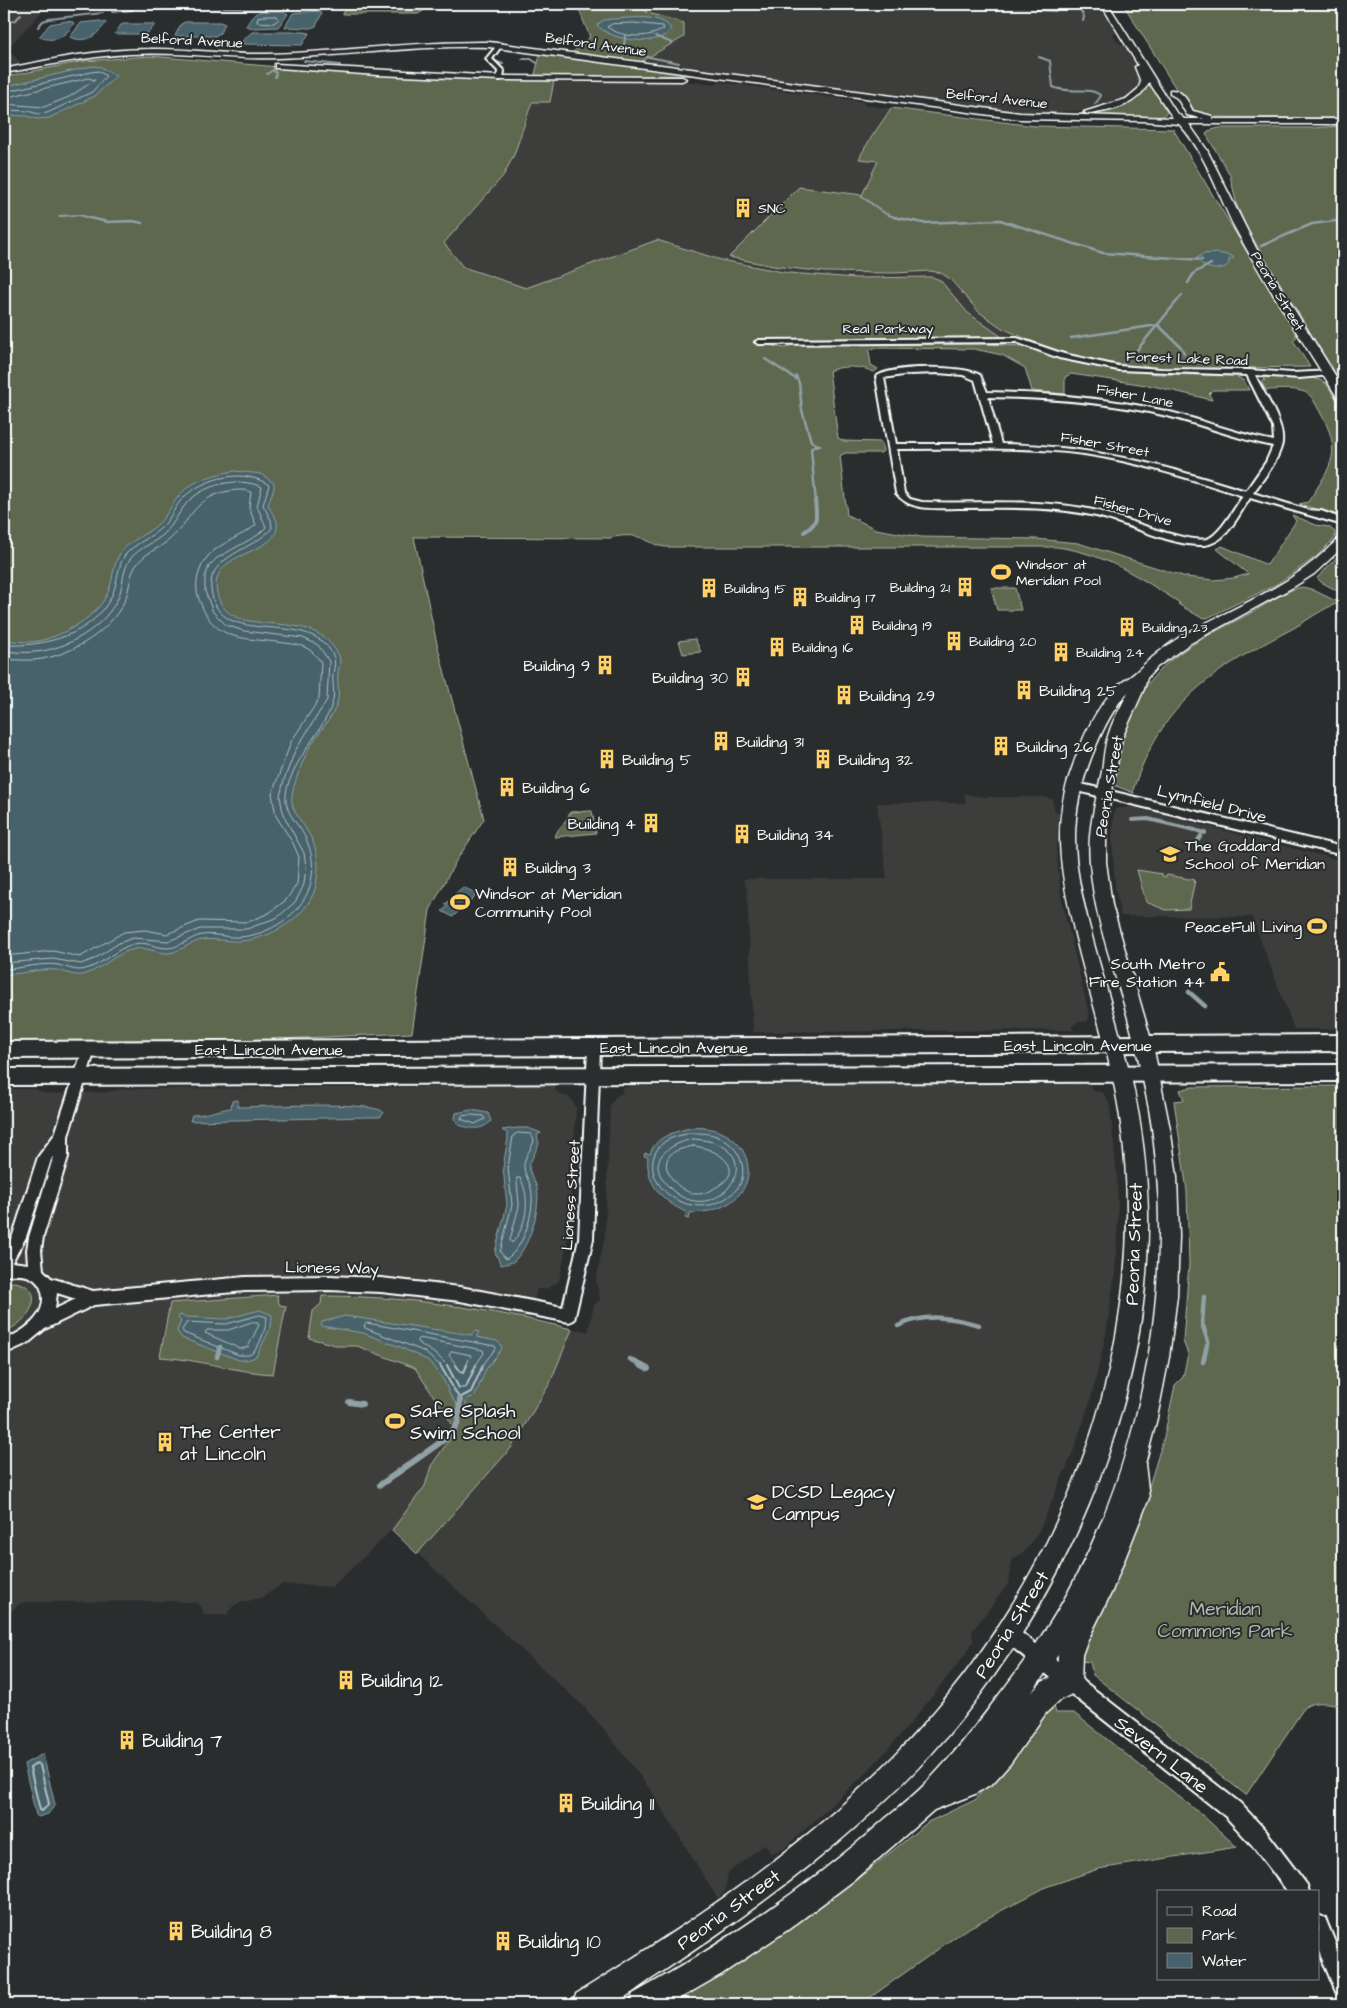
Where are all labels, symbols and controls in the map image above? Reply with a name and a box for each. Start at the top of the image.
street label: Belford Avenue [141,28,244,54]
street label: Belford Avenue [544,28,648,62]
street label: Belford Avenue [945,84,1049,114]
building icon: SNC [732,197,754,219]
place label: SNC [758,199,786,219]
street label: Peoria Street [1245,248,1309,336]
street label: Real Parkway [843,319,934,339]
street label: Forest Lake Road [1126,347,1248,371]
street label: Fisher Lane [1095,379,1175,413]
street label: Fisher Street [1059,427,1151,463]
street label: Fisher Drive [1091,490,1175,532]
place label: Windsor at Meridian Pool [1016,555,1101,591]
sports icon: Windsor at Meridian Pool [990,561,1012,583]
building icon: Building 21 [954,576,976,598]
building icon: Building 15 [698,577,720,599]
place label: Building 21 [890,578,950,598]
place label: Building 15 [724,579,786,599]
building icon: Building 17 [789,586,811,608]
place label: Building 17 [815,588,876,608]
building icon: Building 19 [846,614,868,636]
place label: Building 19 [872,616,932,636]
building icon: Building 23 [1116,616,1138,638]
place label: Building 23 [1142,618,1208,638]
building icon: Building 20 [943,630,965,652]
place label: Building 20 [969,632,1037,652]
building icon: Building 16 [766,636,788,658]
place label: Building 16 [792,638,853,658]
building icon: Building 24 [1050,641,1072,663]
place label: Building 24 [1076,643,1145,663]
building icon: Building 9 [594,654,616,676]
place label: Building 9 [523,655,590,678]
building icon: Building 30 [732,666,754,688]
place label: Building 30 [652,667,728,690]
building icon: Building 25 [1013,679,1035,701]
place label: Building 25 [1039,680,1118,703]
building icon: Building 29 [833,684,855,706]
place label: Building 29 [859,685,935,708]
building icon: Building 31 [710,730,732,752]
place label: Building 31 [736,731,804,754]
street label: Peoria Street [1089,733,1129,839]
building icon: Building 26 [990,735,1012,757]
place label: Building 26 [1016,736,1093,759]
building icon: Building 5 [596,748,618,770]
building icon: Building 32 [812,748,834,770]
place label: Building 5 [622,749,692,772]
place label: Building 32 [838,749,913,772]
building icon: Building 6 [496,776,518,798]
place label: Building 6 [522,777,590,800]
street label: Lynnfield Drive [1154,780,1269,829]
building icon: Building 4 [640,812,662,834]
place label: Building 4 [567,813,636,836]
building icon: Building 34 [731,823,753,845]
place label: Building 34 [757,824,834,847]
place label: The Goddard School of Meridian [1185,835,1325,875]
school or university icon: The Goddard School of Meridian [1159,843,1181,865]
building icon: Building 3 [499,856,521,878]
place label: Building 3 [525,857,591,880]
place label: Windsor at Meridian Community Pool [475,883,622,924]
sports icon: Windsor at Meridian Community Pool [449,891,471,913]
sports icon: PeaceFull Living [1306,915,1328,937]
place label: PeaceFull Living [1185,916,1302,939]
place label: South Metro Fire Station 44 [1089,953,1205,993]
public building icon: South Metro Fire Station 44 [1209,961,1231,983]
street label: East Lincoln Avenue [1004,1035,1152,1057]
street label: East Lincoln Avenue [600,1037,748,1059]
street label: East Lincoln Avenue [195,1039,343,1061]
street label: Lioness Street [556,1138,586,1251]
street label: Peoria Street [1119,1182,1150,1306]
street label: Lioness Way [285,1256,379,1281]
place label: Safe Splash Swim School [410,1398,521,1447]
sports icon: Safe Splash Swim School [384,1410,406,1432]
place label: The Center at Lincoln [180,1419,281,1468]
building icon: The Center at Lincoln [154,1431,176,1453]
place label: DCSD Legacy Campus [772,1479,896,1528]
school or university icon: DCSD Legacy Campus [746,1491,768,1513]
street label: Peoria Street [968,1566,1056,1684]
park label: Meridian Commons Park [1158,1596,1293,1645]
place label: Building 12 [361,1668,443,1696]
building icon: Building 12 [335,1669,357,1691]
street label: Severn Lane [1108,1710,1214,1801]
place label: Building 7 [142,1728,223,1756]
building icon: Building 7 [116,1729,138,1751]
place label: Building 11 [581,1791,655,1819]
building icon: Building 11 [555,1792,577,1814]
street label: Peoria Street [671,1863,787,1957]
legend [1157,1890,1320,1980]
text: Road [1202,1901,1237,1922]
place label: Building 8 [191,1919,272,1947]
building icon: Building 8 [165,1920,187,1942]
text: Park [1202,1925,1237,1946]
place label: Building 10 [518,1929,601,1957]
building icon: Building 10 [492,1930,514,1952]
text: Water [1202,1951,1246,1972]

